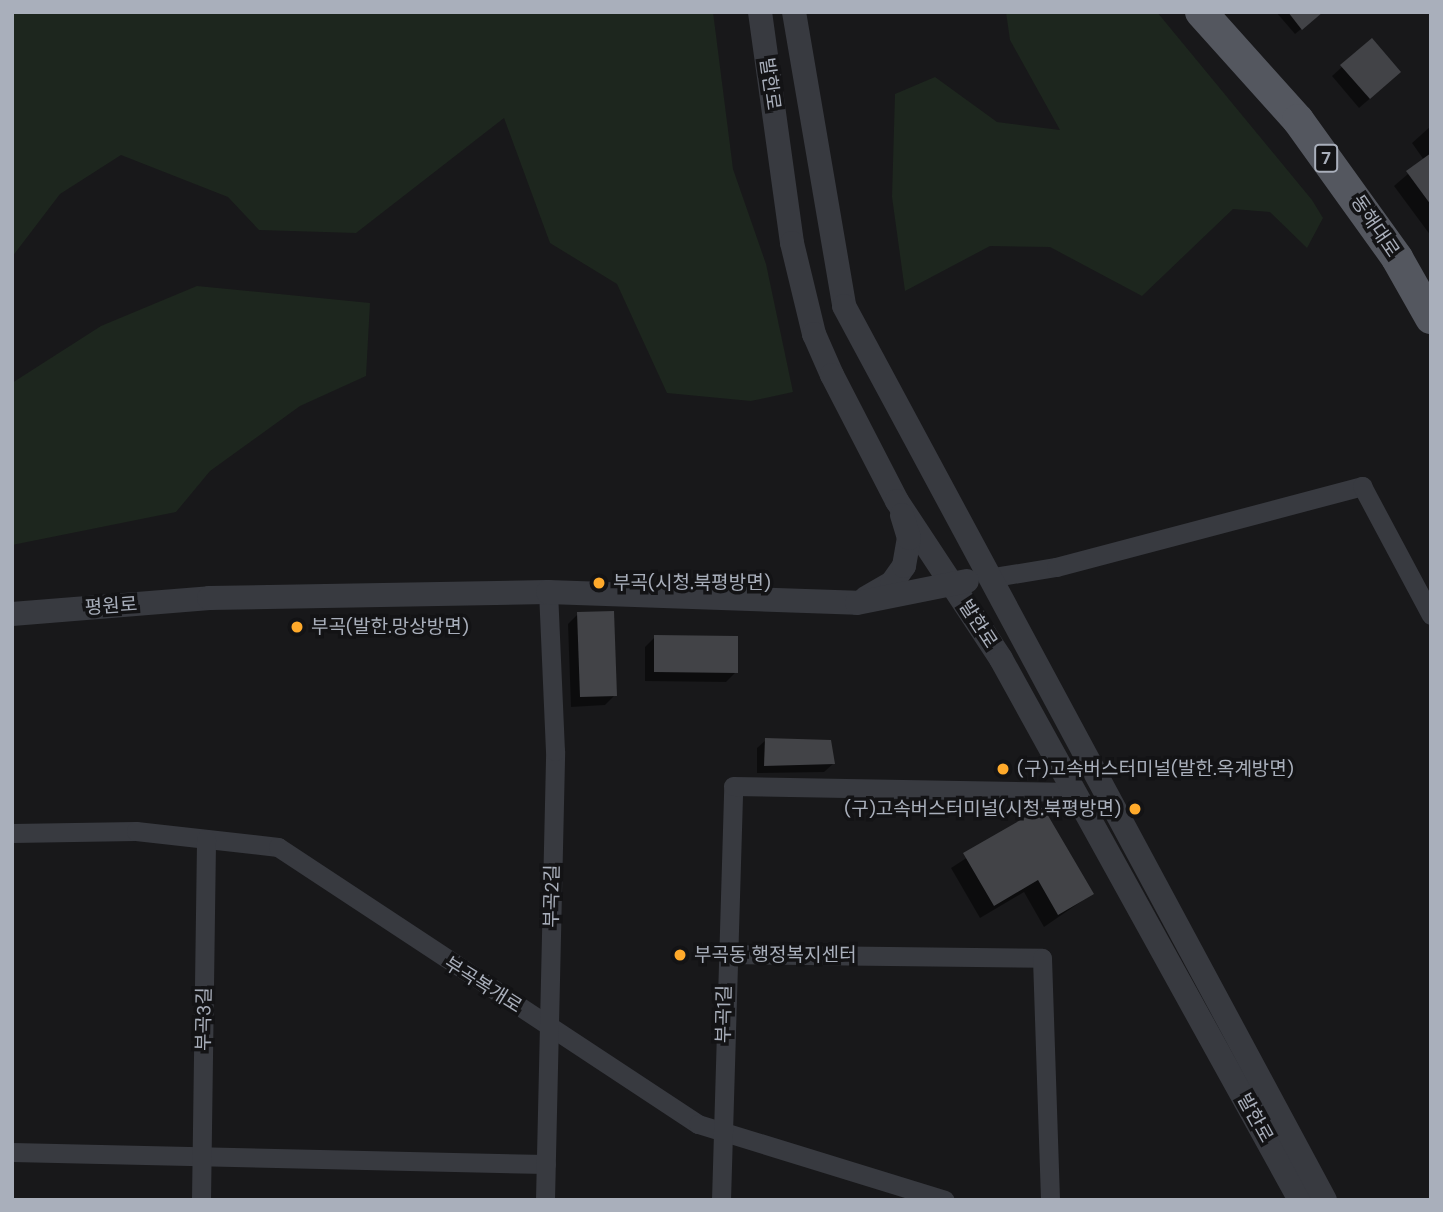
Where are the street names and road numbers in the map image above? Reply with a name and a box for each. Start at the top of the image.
street label: 발한로 [755,56,785,112]
road number: 7 [1314,144,1338,173]
street label: 동해대로 [1346,191,1404,261]
street label: 평원로 [84,593,138,619]
street label: 발한로 [954,596,1002,652]
street label: 부곡2길 [540,864,564,928]
street label: 부곡복개로 [440,952,526,1018]
street label: 부곡1길 [712,985,736,1043]
street label: 부곡3길 [192,987,216,1051]
street label: 발한로 [1232,1090,1278,1146]

